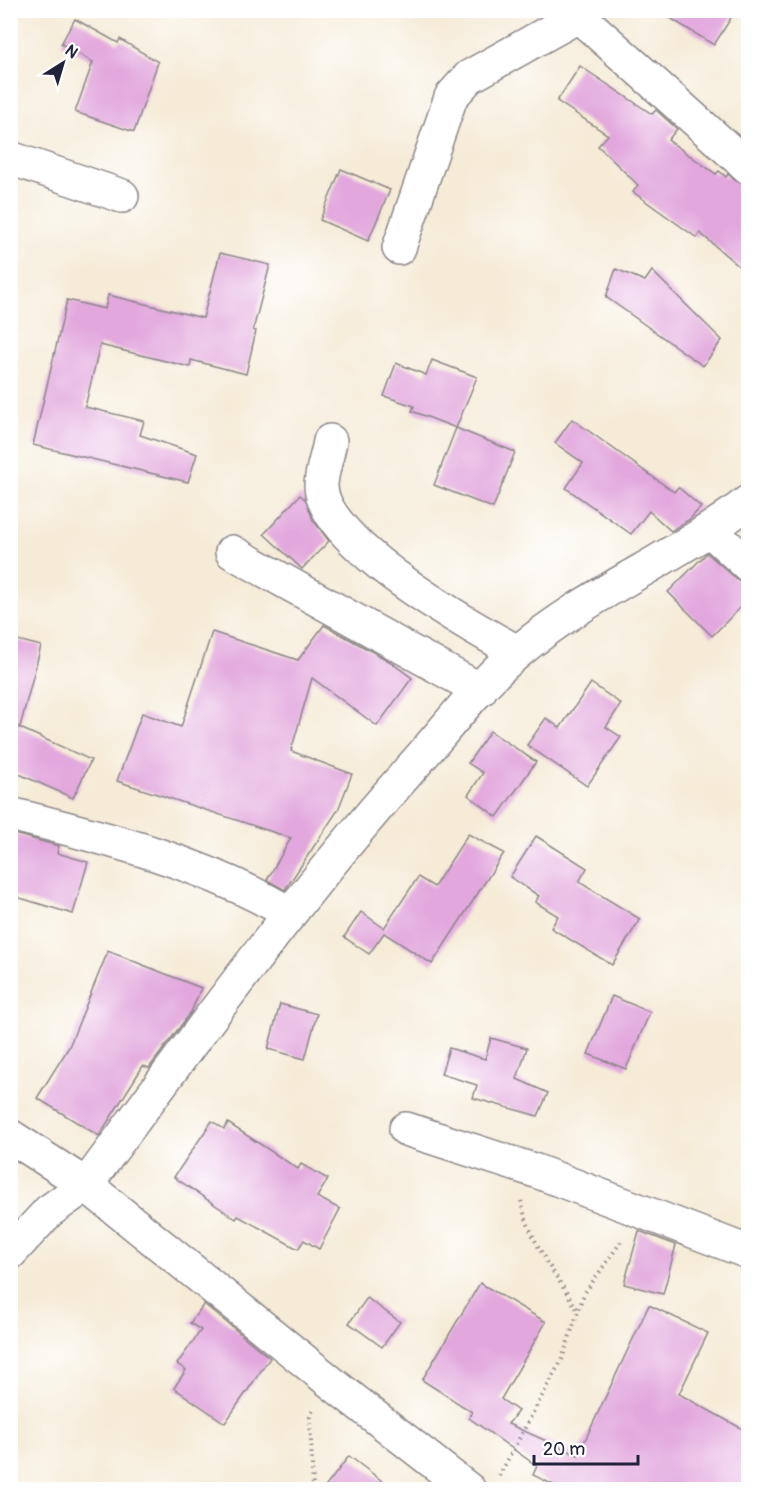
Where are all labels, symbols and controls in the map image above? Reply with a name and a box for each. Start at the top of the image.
north arrow [33,33,93,93]
text: N [61,41,82,63]
scale bar [534,1428,638,1466]
text: 20 m [543,1438,585,1461]

